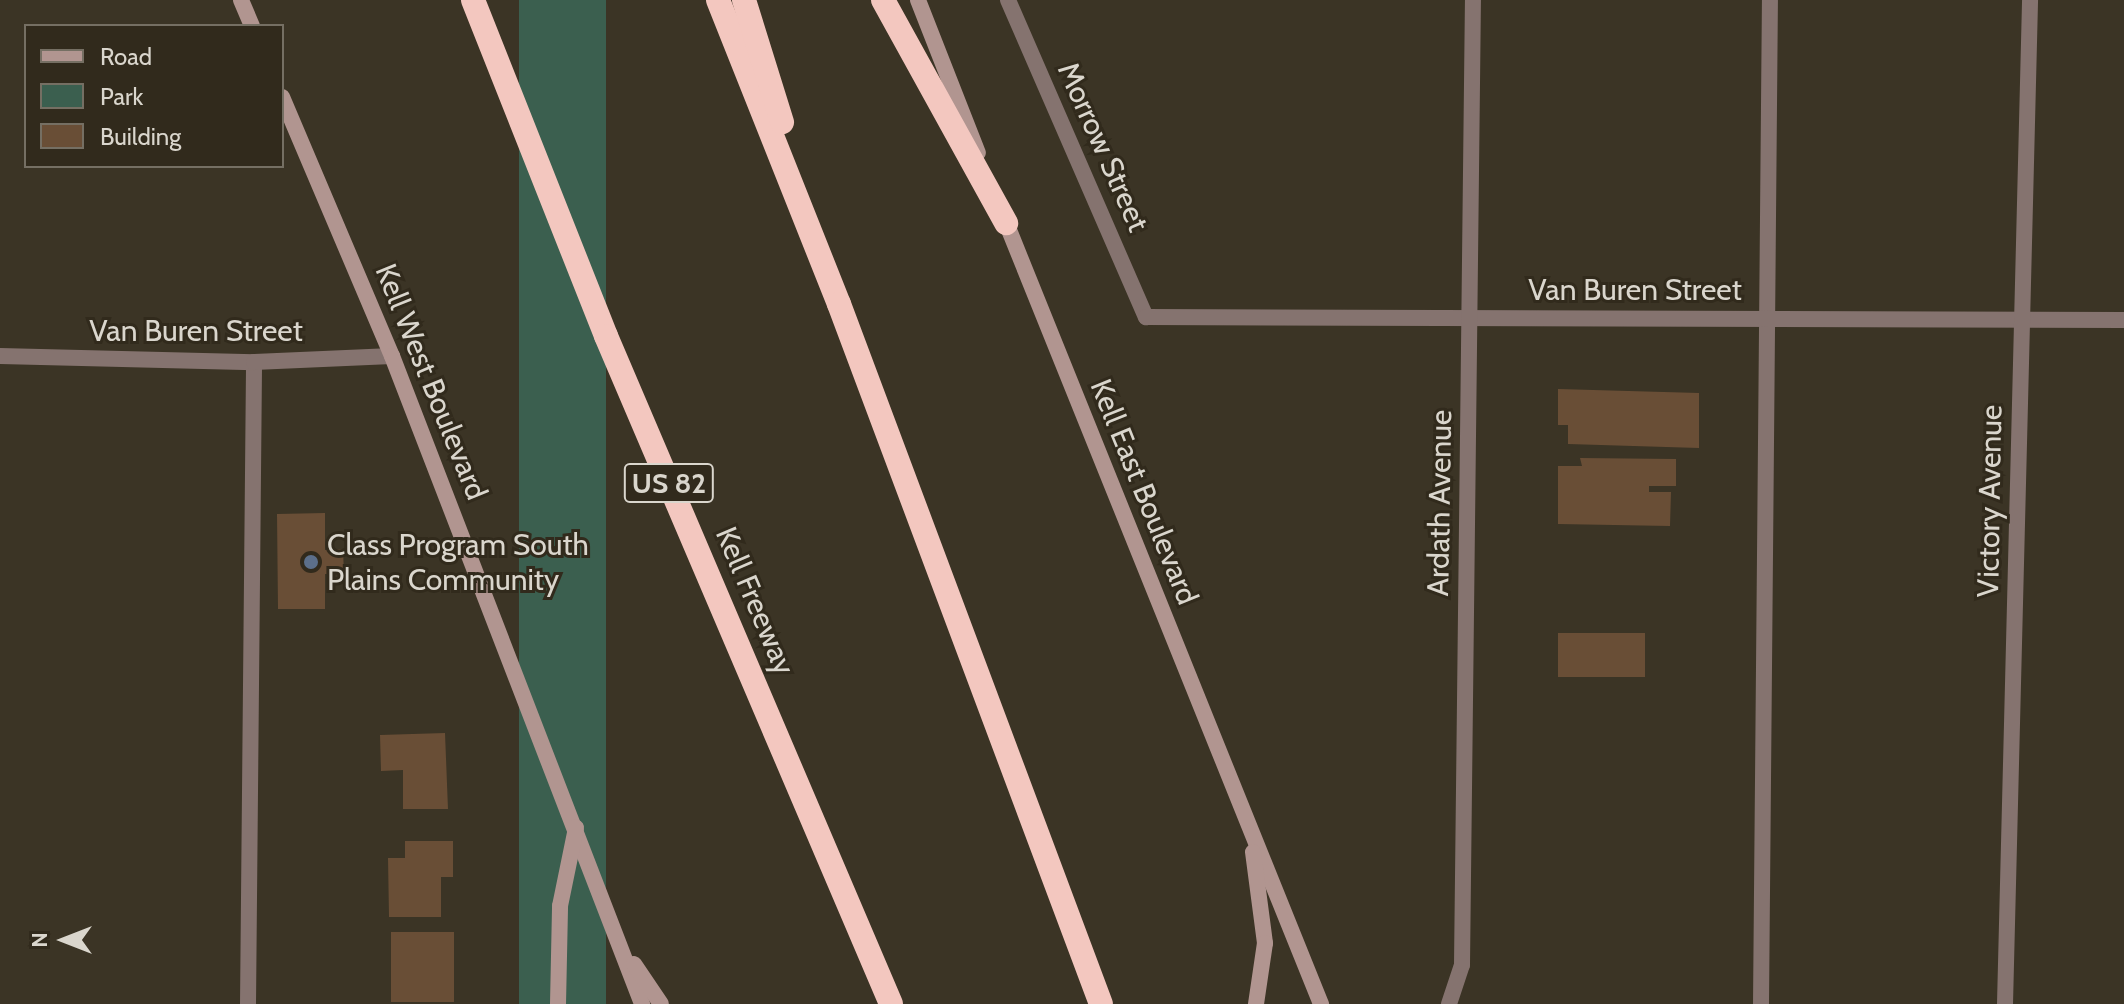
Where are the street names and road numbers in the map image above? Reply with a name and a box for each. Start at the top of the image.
street label: Morrow Street [1050,57,1156,237]
street label: Kell West Boulevard [367,259,495,505]
street label: Van Buren Street [1528,272,1742,308]
street label: Van Buren Street [89,313,303,349]
street label: Kell East Boulevard [1082,374,1206,610]
street label: Victory Avenue [1970,404,2010,598]
street label: Ardath Avenue [1420,409,1460,597]
road number: US 82 [623,459,715,507]
street label: Kell Freeway [708,522,802,680]

